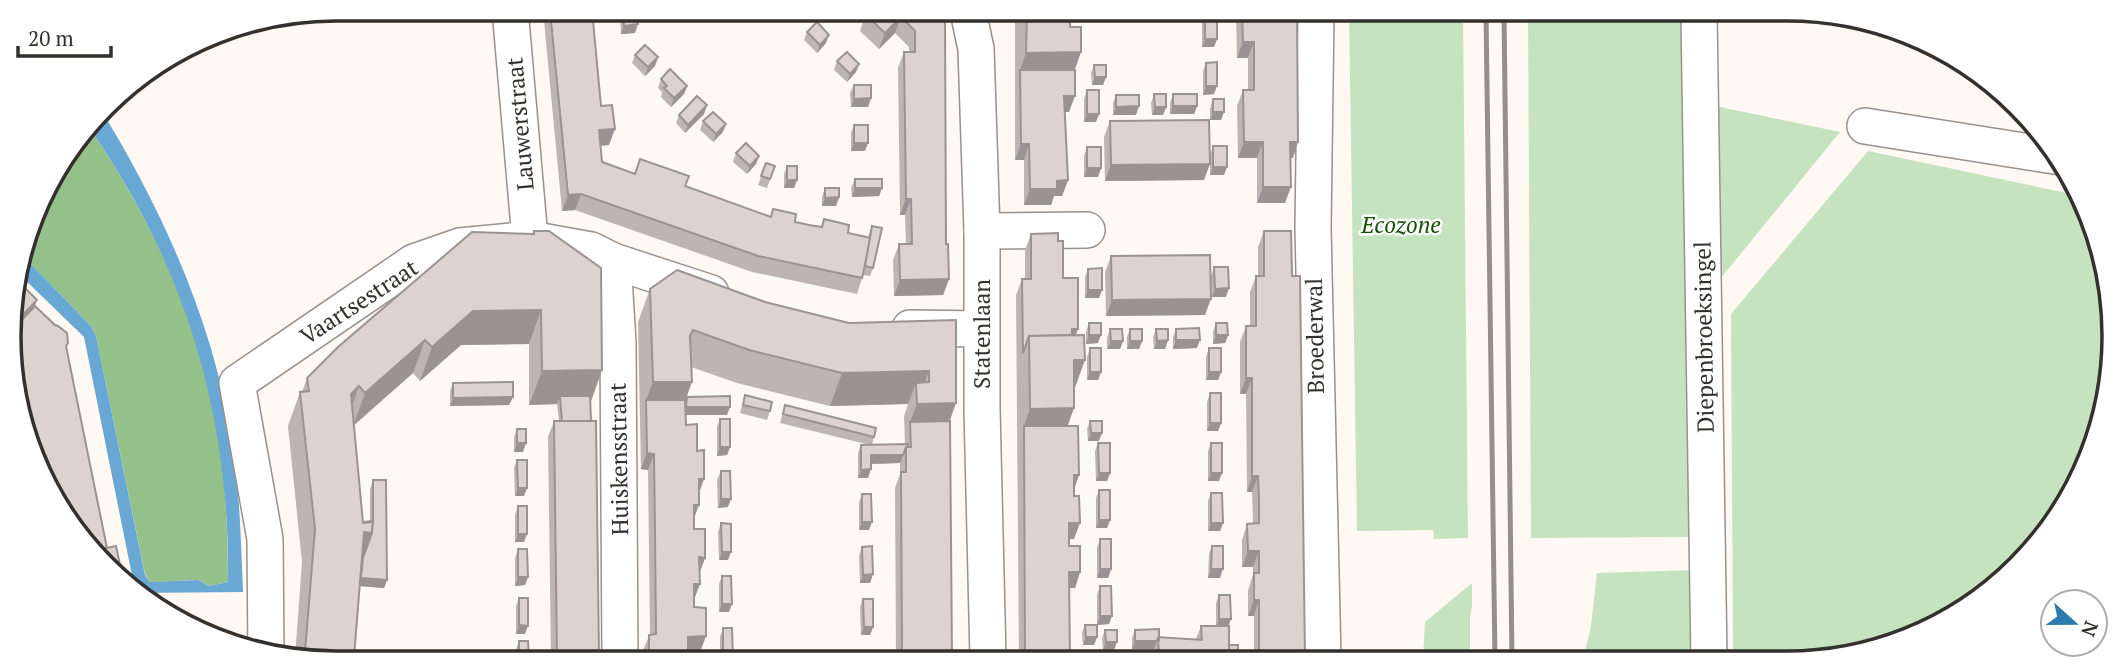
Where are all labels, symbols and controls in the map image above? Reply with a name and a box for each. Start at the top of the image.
scale bar [18,14,110,58]
text: 20 m [28,24,74,52]
street label: Lauwerstraat [498,56,541,192]
park label: Ecozone [1360,209,1441,240]
street label: Diepenbroeksingel [1686,241,1721,433]
street label: Vaartsestraat [294,252,424,351]
street label: Broederwal [1298,278,1331,394]
street label: Statenlaan [966,279,997,389]
street label: Huiskensstraat [602,382,635,536]
north arrow [2039,588,2109,658]
text: N [2076,618,2105,641]

